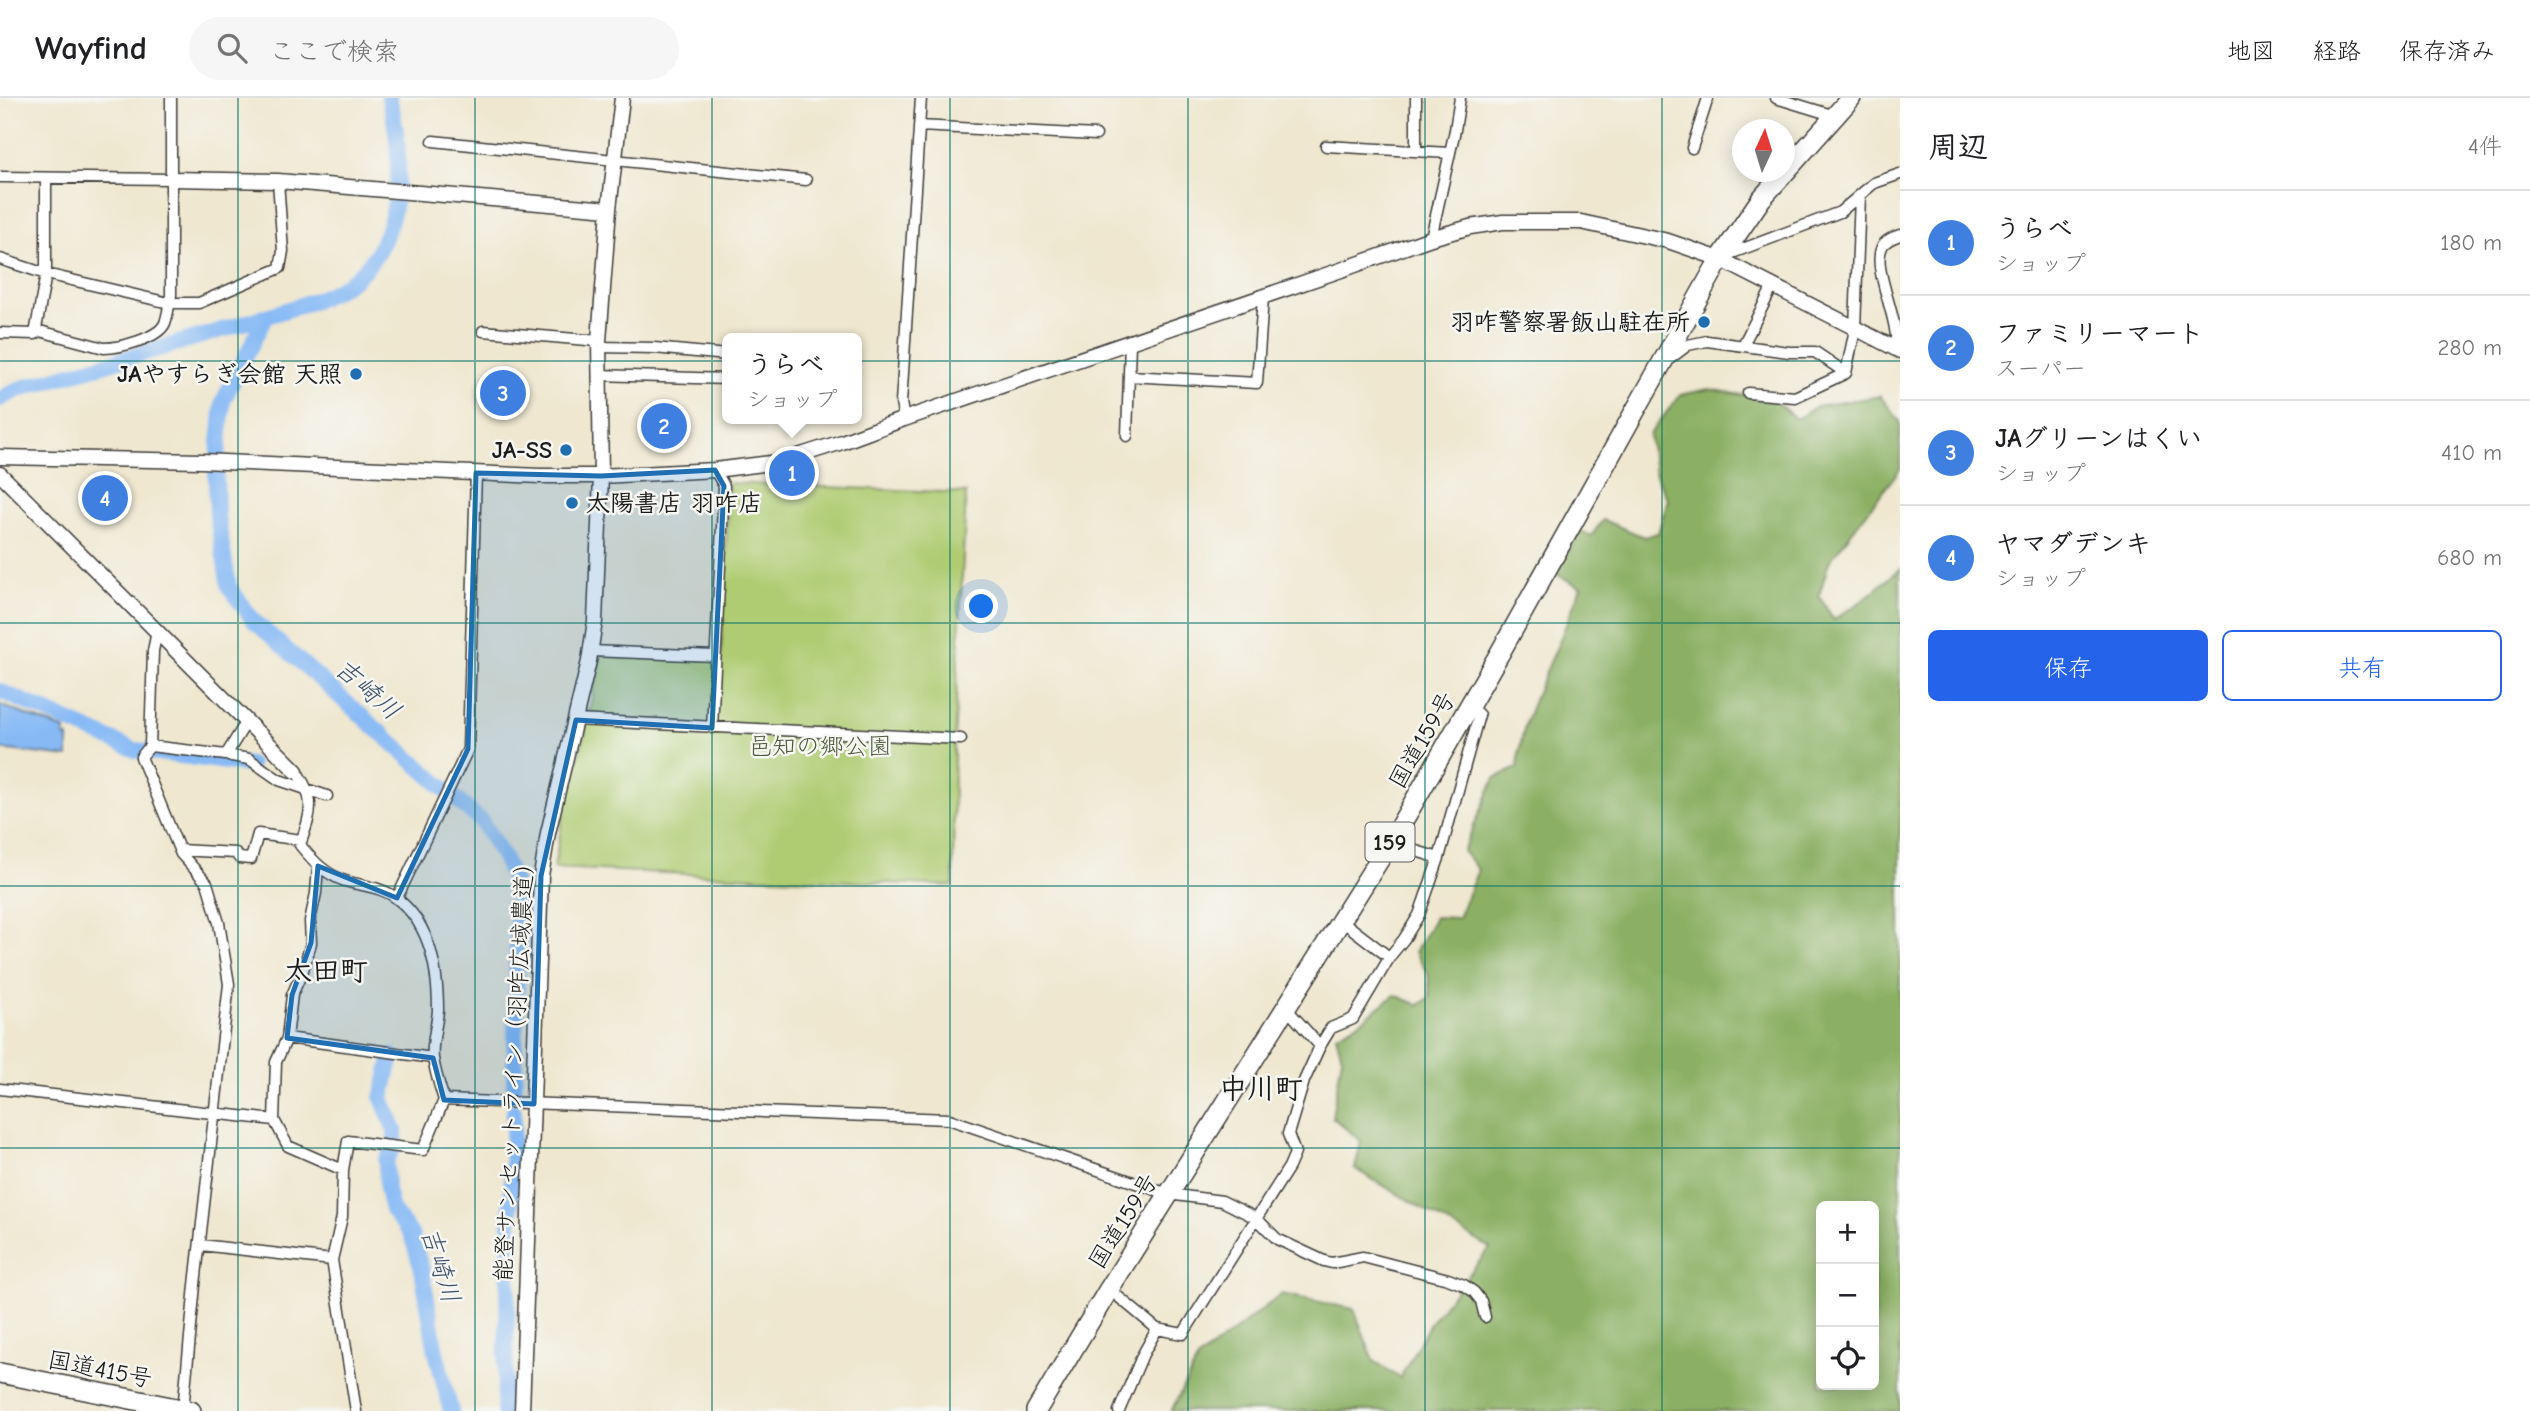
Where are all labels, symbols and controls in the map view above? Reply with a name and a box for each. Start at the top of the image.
search box [189,17,679,80]
text: Wayfind [35,29,147,67]
icon: search [213,29,251,67]
text: ここで検索 [269,37,399,67]
text: 地図 [2227,37,2275,65]
text: 経路 [2313,37,2361,65]
text: 保存済み [2399,37,2495,65]
north arrow [1732,119,1795,182]
text: 周辺 [1928,130,1988,165]
text: 4件 [2468,133,2502,160]
text: うらべ [1995,214,2073,244]
text: 1 [1946,229,1956,256]
text: 180 m [2440,229,2502,256]
text: ショップ [1995,250,2086,277]
place label: 羽咋警察署飯山駐在所 [1450,308,1690,336]
marker: 羽咋警察署飯山駐在所 [1696,314,1712,330]
text: ファミリーマート [1995,319,2204,349]
popup [722,333,862,424]
text: 2 [1945,334,1957,361]
text: 280 m [2437,334,2502,361]
text: うらべ [746,350,824,380]
text: スーパー [1995,355,2086,382]
place label: JAやすらぎ会館 天照 [117,360,342,388]
marker: JAやすらぎ会館 天照 [348,366,364,382]
pin: 3 [480,367,526,419]
text: ショップ [746,386,838,413]
pin: 2 [641,400,687,452]
text: JAグリーンはくい [1995,424,2202,454]
place label: JA-SS [492,436,552,464]
text: 3 [1945,439,1957,466]
text: 410 m [2441,439,2502,466]
marker: JA-SS [558,442,574,458]
pin: 1 [769,447,815,499]
text: ショップ [1995,460,2086,487]
pin: 4 [82,472,128,524]
place label: 太陽書店 羽咋店 [586,489,763,517]
marker: 太陽書店 羽咋店 [564,495,580,511]
text: ヤマダデンキ [1995,529,2151,559]
text: 4 [1946,544,1956,571]
text: 680 m [2437,544,2502,571]
text: ショップ [1995,565,2086,592]
your location [964,589,998,623]
button: 保存 [1928,630,2208,701]
button: 共有 [2222,630,2502,701]
water label: 吉崎川 [328,653,407,727]
street label: 国道159号 [1383,687,1461,793]
park label: 邑知の郷公園 [748,732,892,760]
road number: 159 [1366,822,1414,862]
street label: 能登サンセットライン（羽咋広域農道） [489,850,539,1282]
district label: 太田町 [284,955,368,987]
district label: 中川町 [1219,1073,1303,1105]
street label: 国道159号 [1083,1168,1163,1274]
map controls [1816,1201,1879,1390]
button: + [1816,1201,1879,1264]
water label: 吉崎川 [414,1224,466,1307]
button: − [1816,1264,1879,1327]
button: locate [1816,1327,1879,1390]
street label: 国道415号 [45,1345,155,1393]

